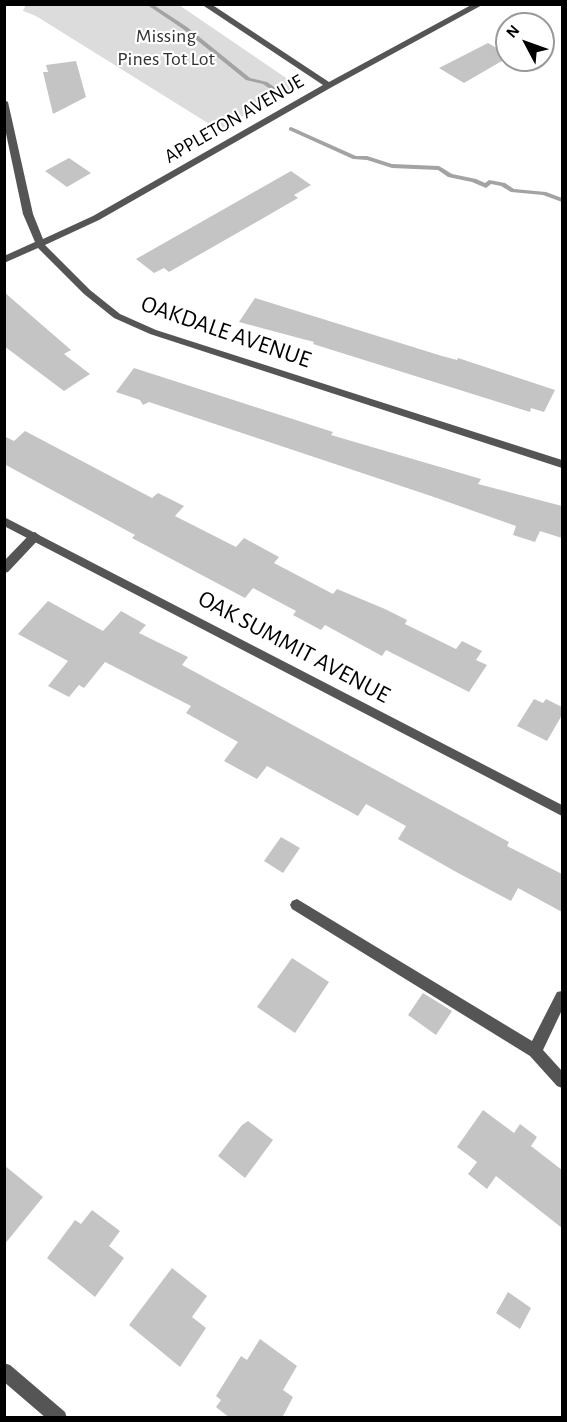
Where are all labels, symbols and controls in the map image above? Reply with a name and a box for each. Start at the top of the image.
north arrow [495,12,555,72]
text: N [503,22,523,41]
park label: Missing Pines Tot Lot [117,24,215,71]
street label: APPLETON AVENUE [160,69,308,169]
street label: OAKDALE AVENUE [137,289,315,375]
street label: OAK SUMMIT AVENUE [193,584,395,710]

